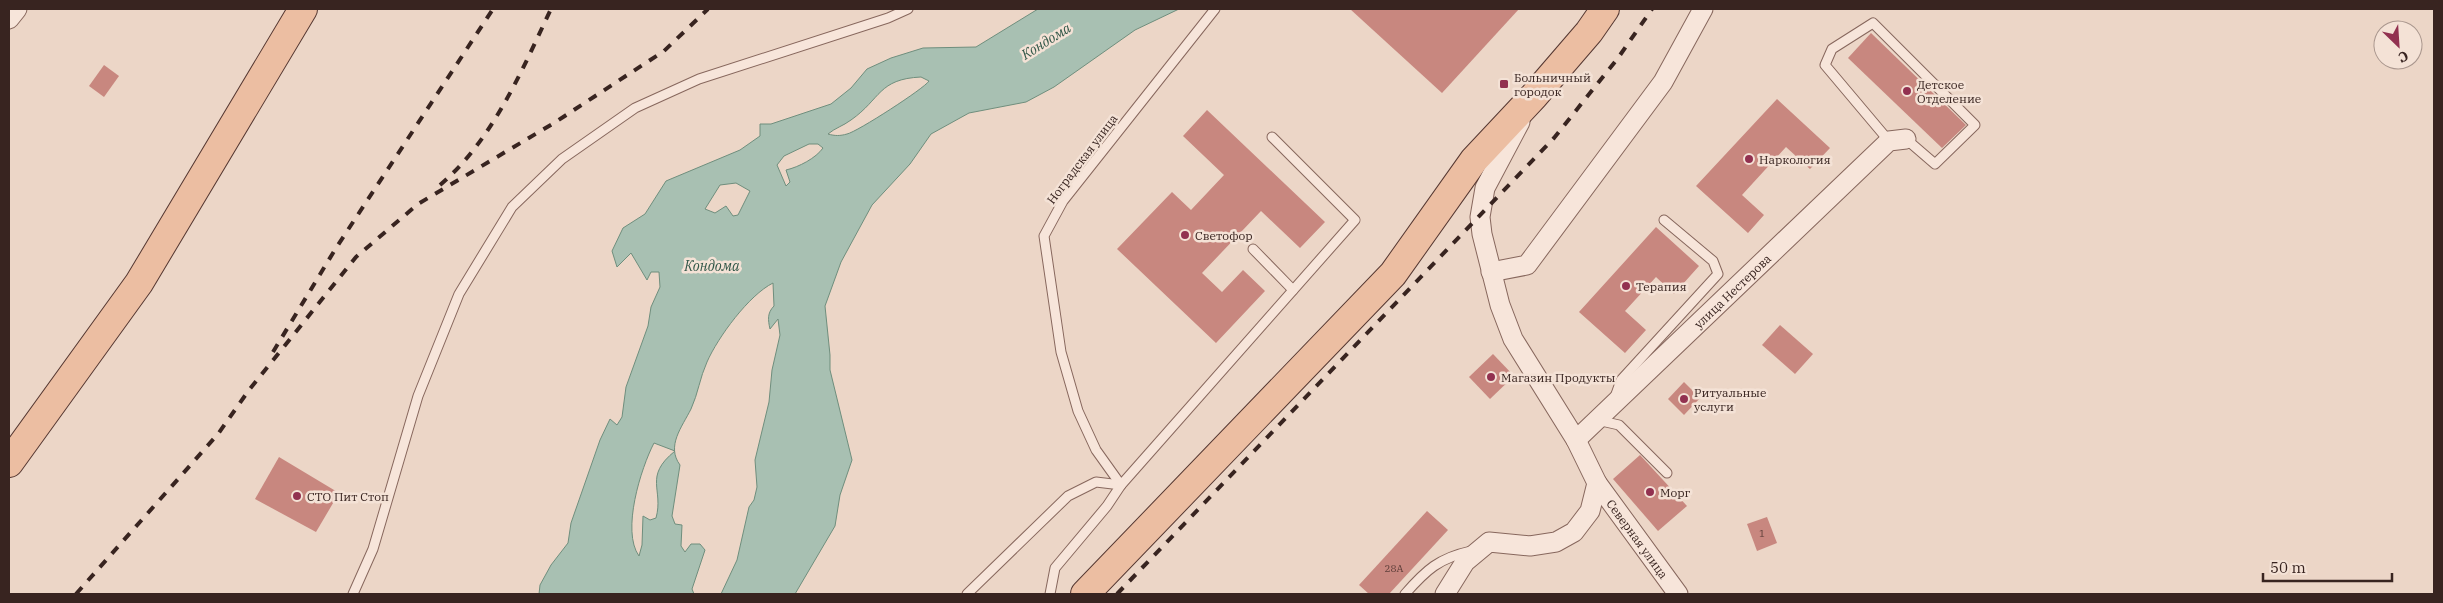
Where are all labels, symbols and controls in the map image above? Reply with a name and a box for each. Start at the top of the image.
water label: Кондома [1017,19,1075,64]
north arrow [2373,20,2423,70]
text: С [2395,47,2412,67]
place label: Больничный городок [1514,70,1591,99]
place label: Детское Отделение [1917,77,1981,106]
marker: Больничный городок [1498,78,1510,90]
marker: Детское Отделение [1901,85,1913,97]
street label: Ноградская улица [1043,111,1121,207]
place label: Наркология [1759,152,1831,167]
marker: Наркология [1743,153,1755,165]
place label: Светофор [1195,228,1253,243]
marker: Светофор [1179,229,1191,241]
street label: улица Нестерова [1691,250,1774,331]
water label: Кондома [683,257,740,275]
place label: Терапия [1636,279,1687,294]
marker: Терапия [1620,280,1632,292]
place label: Магазин Продукты [1501,370,1616,385]
marker: Магазин Продукты [1485,371,1497,383]
place label: Ритуальные услуги [1694,385,1766,414]
marker: Ритуальные услуги [1678,393,1690,405]
place label: Морг [1660,485,1691,500]
marker: Морг [1644,486,1656,498]
place label: СТО Пит Стоп [307,489,389,504]
marker: СТО Пит Стоп [291,490,303,502]
street label: Северная улица [1604,496,1672,582]
house number: 1 [1759,527,1765,540]
scale bar [2263,550,2392,582]
text: 50 m [2270,558,2306,577]
house number: 28А [1385,562,1404,575]

